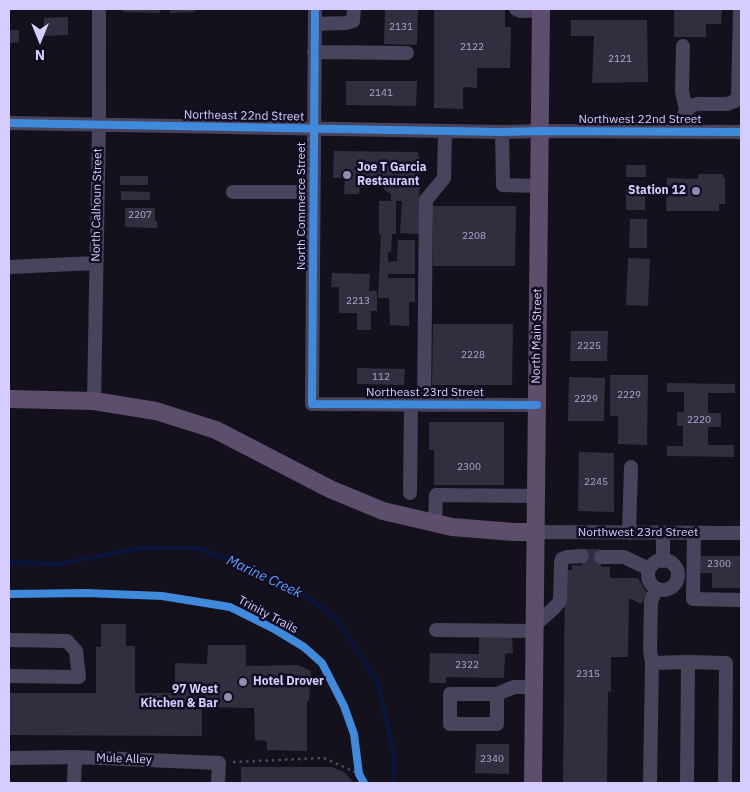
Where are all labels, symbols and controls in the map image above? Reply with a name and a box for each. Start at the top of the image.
north arrow [15,15,65,65]
house number: 2131 [389,21,413,33]
house number: 2122 [460,41,484,53]
text: N [35,46,45,64]
house number: 2121 [608,53,632,65]
house number: 2141 [369,87,393,99]
street label: Northeast 22nd Street [184,108,304,124]
street label: Northwest 22nd Street [578,113,702,127]
street label: North Commerce Street [295,142,309,270]
street label: North Calhoun Street [89,148,105,262]
place label: Joe T Garcia Restaurant [357,161,427,189]
marker: Joe T Garcia Restaurant [341,169,353,181]
place label: Station 12 [628,184,686,198]
marker: Station 12 [690,185,702,197]
house number: 2207 [128,209,152,221]
house number: 2208 [462,230,486,242]
street label: North Main Street [529,288,545,384]
house number: 2213 [346,295,370,307]
house number: 2225 [577,340,601,352]
house number: 2228 [461,349,485,361]
house number: 112 [372,371,390,383]
street label: Northeast 23rd Street [366,386,484,400]
house number: 2229 [617,389,641,401]
house number: 2229 [574,393,598,405]
house number: 2220 [687,414,711,426]
house number: 2300 [457,461,481,473]
house number: 2245 [584,476,608,488]
street label: Northwest 23rd Street [578,526,698,540]
water label: Marine Creek [224,552,304,602]
house number: 2300 [707,558,731,570]
street label: Trinity Trails [236,593,300,637]
house number: 2322 [455,659,479,671]
house number: 2315 [576,668,600,680]
place label: Hotel Drover [253,675,324,689]
marker: Hotel Drover [237,676,249,688]
place label: 97 West Kitchen & Bar [140,683,218,711]
marker: 97 West Kitchen & Bar [222,691,234,703]
street label: Mule Alley [96,751,152,767]
house number: 2340 [480,753,504,765]

